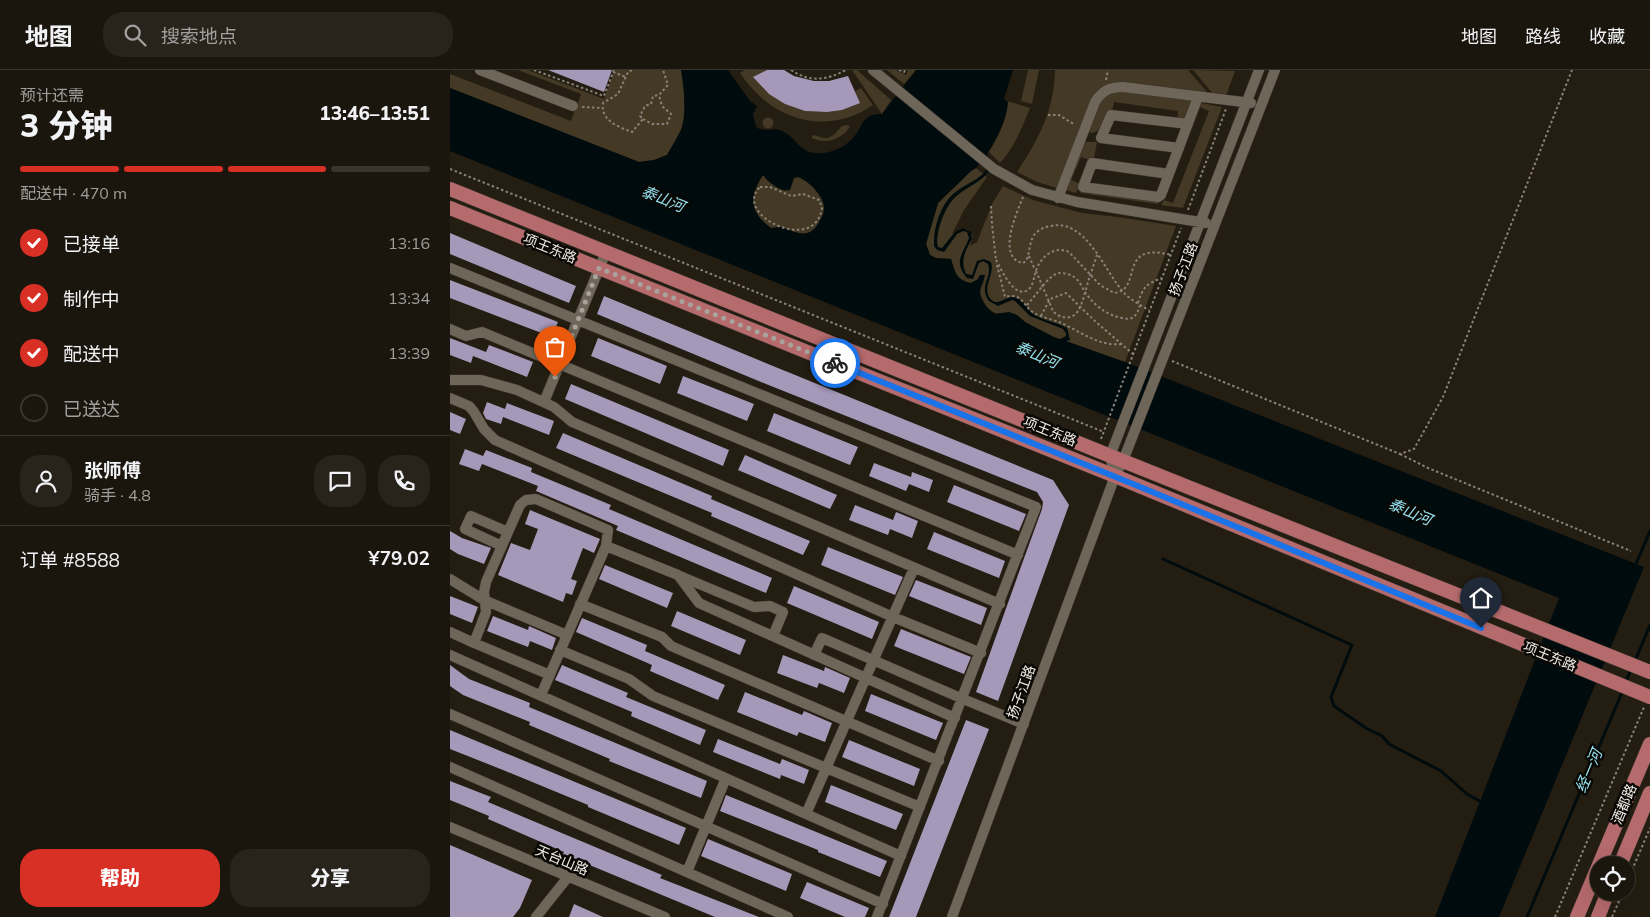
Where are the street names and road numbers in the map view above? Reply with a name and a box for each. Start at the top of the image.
street label: 项王东路 [521,229,579,267]
street label: 扬子江路 [1165,240,1201,298]
street label: 项王东路 [1021,412,1079,450]
street label: 项王东路 [1521,637,1579,675]
street label: 扬子江路 [1003,663,1039,721]
street label: 酒都路 [1608,781,1640,827]
street label: 天台山路 [533,841,591,879]

